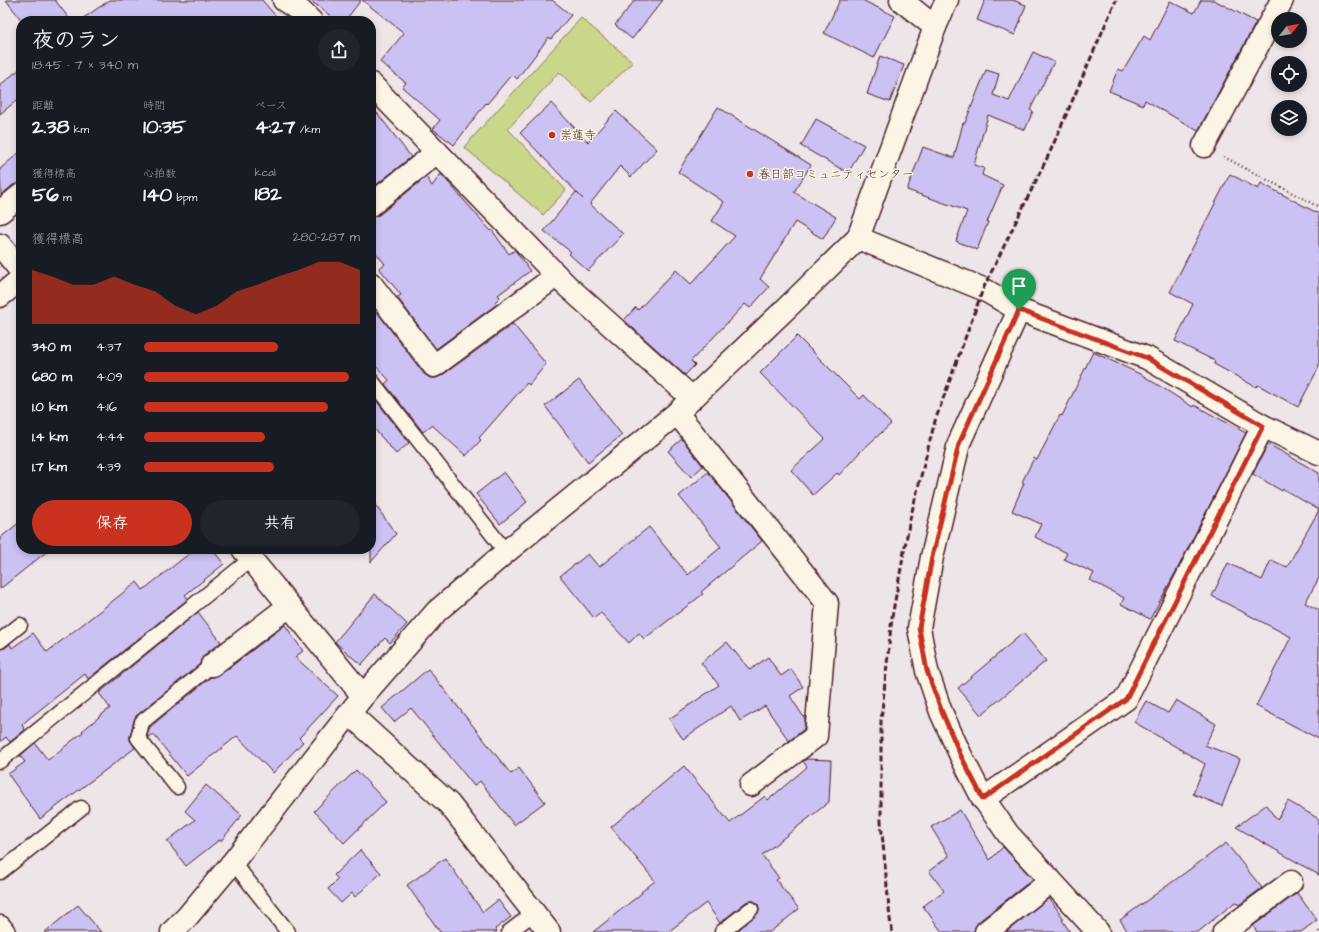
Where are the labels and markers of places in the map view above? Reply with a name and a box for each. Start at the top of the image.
place label: 崇蓮寺 [560,127,596,144]
marker: 崇蓮寺 [547,130,557,140]
place label: 春日部コミュニティセンター [758,166,914,183]
marker: 春日部コミュニティセンター [745,169,755,179]
pin [1002,269,1036,310]

